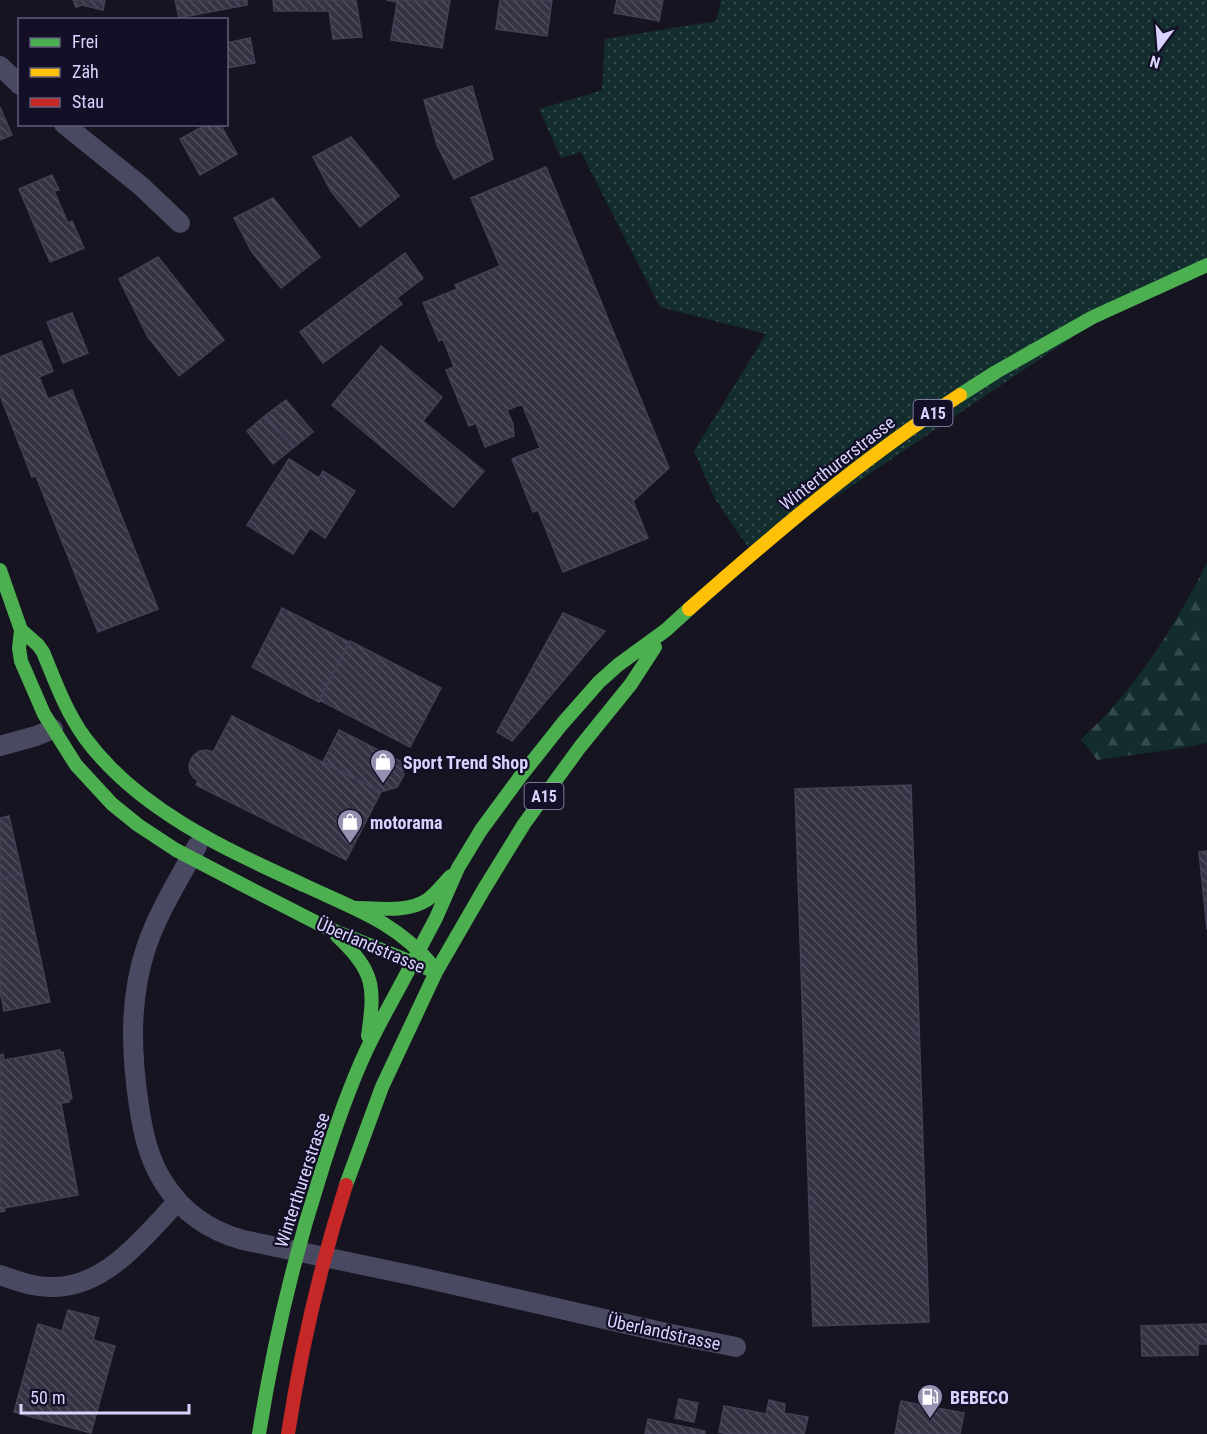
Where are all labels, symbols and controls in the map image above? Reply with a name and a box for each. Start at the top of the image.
legend [18,18,228,126]
north arrow [1129,18,1189,78]
text: Frei [72,31,98,52]
text: N [1148,51,1162,72]
text: Zäh [72,61,99,82]
text: Stau [72,91,104,112]
road number: A15 [914,400,952,426]
street label: Winterthurerstrasse [775,412,899,514]
shop icon: Sport Trend Shop [368,747,398,785]
place label: Sport Trend Shop [403,752,528,773]
road number: A15 [524,783,564,809]
shop icon: motorama [335,807,365,845]
place label: motorama [370,812,443,833]
street label: Überlandstrasse [314,913,428,977]
street label: Winterthurerstrasse [270,1110,334,1250]
street label: Überlandstrasse [605,1310,723,1354]
scale bar [21,1377,189,1415]
fuel station icon: BEBECO [915,1382,945,1420]
text: 50 m [30,1387,65,1408]
place label: BEBECO [950,1387,1009,1408]

